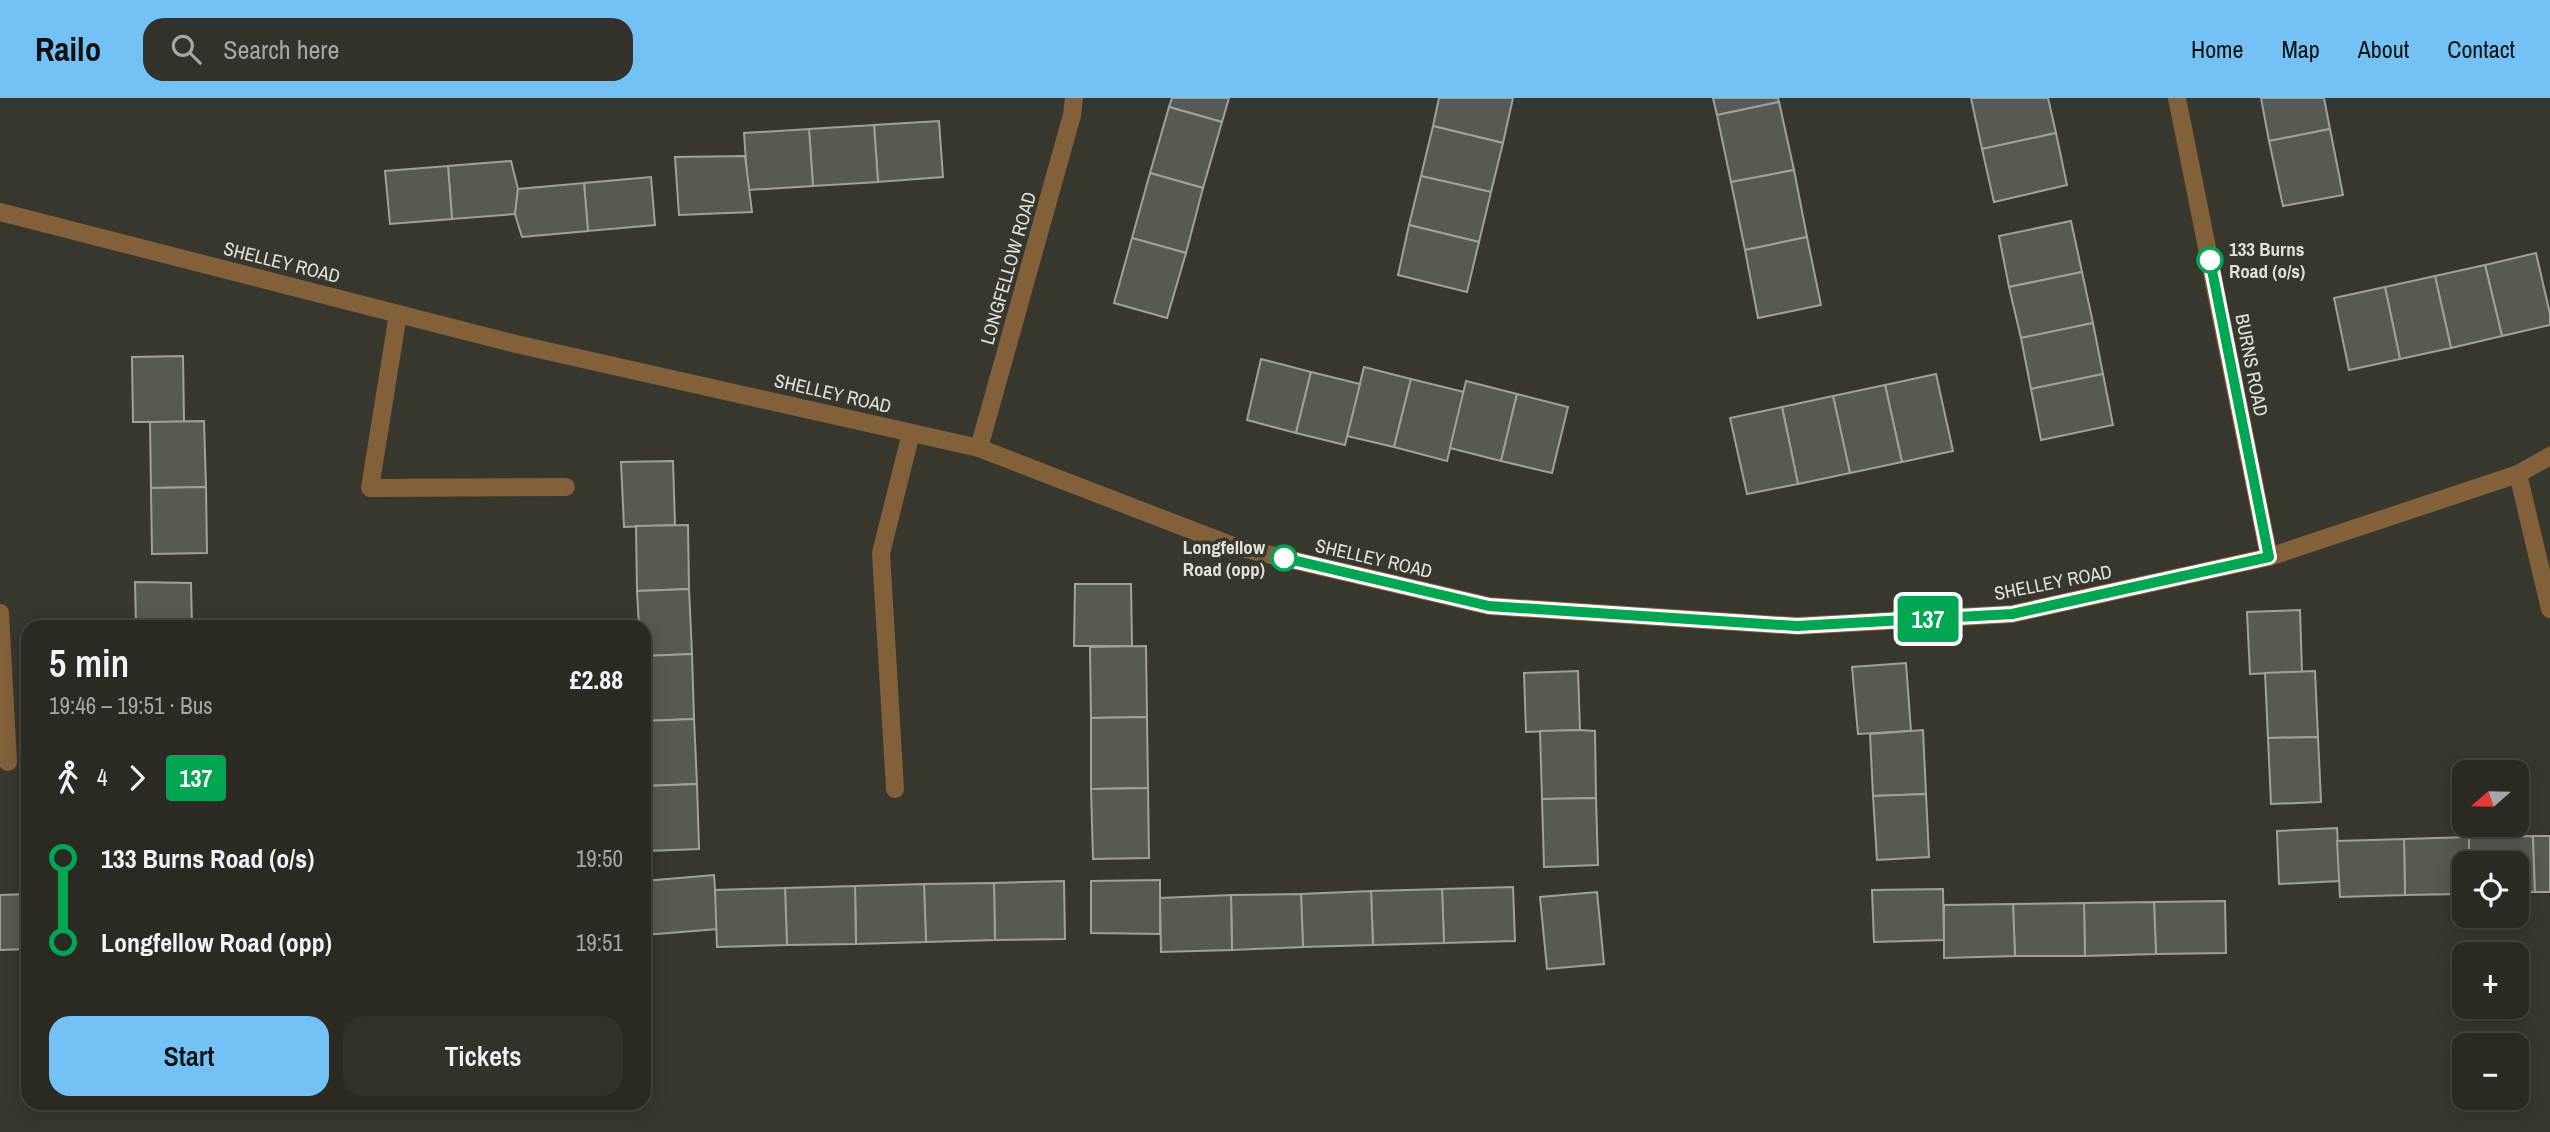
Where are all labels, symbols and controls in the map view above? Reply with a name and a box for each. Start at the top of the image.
search box [143,18,633,81]
text: Railo [35,27,101,71]
icon: search [167,30,205,68]
text: Search here [223,32,339,67]
text: Home [2191,33,2243,65]
text: Map [2281,33,2320,65]
text: About [2358,33,2409,65]
text: Contact [2447,33,2515,65]
street label: LONGFELLOW ROAD [974,189,1042,347]
street label: SHELLEY ROAD [221,235,343,289]
place label: 133 Burns Road (o/s) [2229,236,2305,284]
marker: 133 Burns Road (o/s) [2197,247,2223,273]
street label: BURNS ROAD [2229,312,2275,418]
street label: SHELLEY ROAD [772,367,894,419]
street label: SHELLEY ROAD [1313,532,1435,584]
place label: Longfellow Road (opp) [1183,534,1266,582]
marker: Longfellow Road (opp) [1271,545,1297,571]
street label: SHELLEY ROAD [1992,558,2114,606]
line badge: 137 [1888,596,1968,642]
text: 137 [1912,603,1944,635]
text: 5 min [49,638,129,689]
text: £2.88 [570,662,623,697]
text: 19:46 – 19:51 · Bus [49,690,213,721]
icon: walk [49,759,87,797]
icon: forward [118,759,156,797]
north arrow [2452,760,2529,836]
map controls [2452,760,2529,1110]
text: 4 [97,762,108,793]
text: 137 [180,762,212,794]
text: 133 Burns Road (o/s) [101,841,314,876]
text: 19:50 [576,843,623,874]
button: locate [2452,851,2529,928]
text: Longfellow Road (opp) [101,925,332,960]
text: 19:51 [576,927,623,958]
button: + [2452,942,2529,1019]
button: Start [49,1016,329,1096]
button: Tickets [343,1016,623,1096]
button: − [2452,1033,2529,1110]

